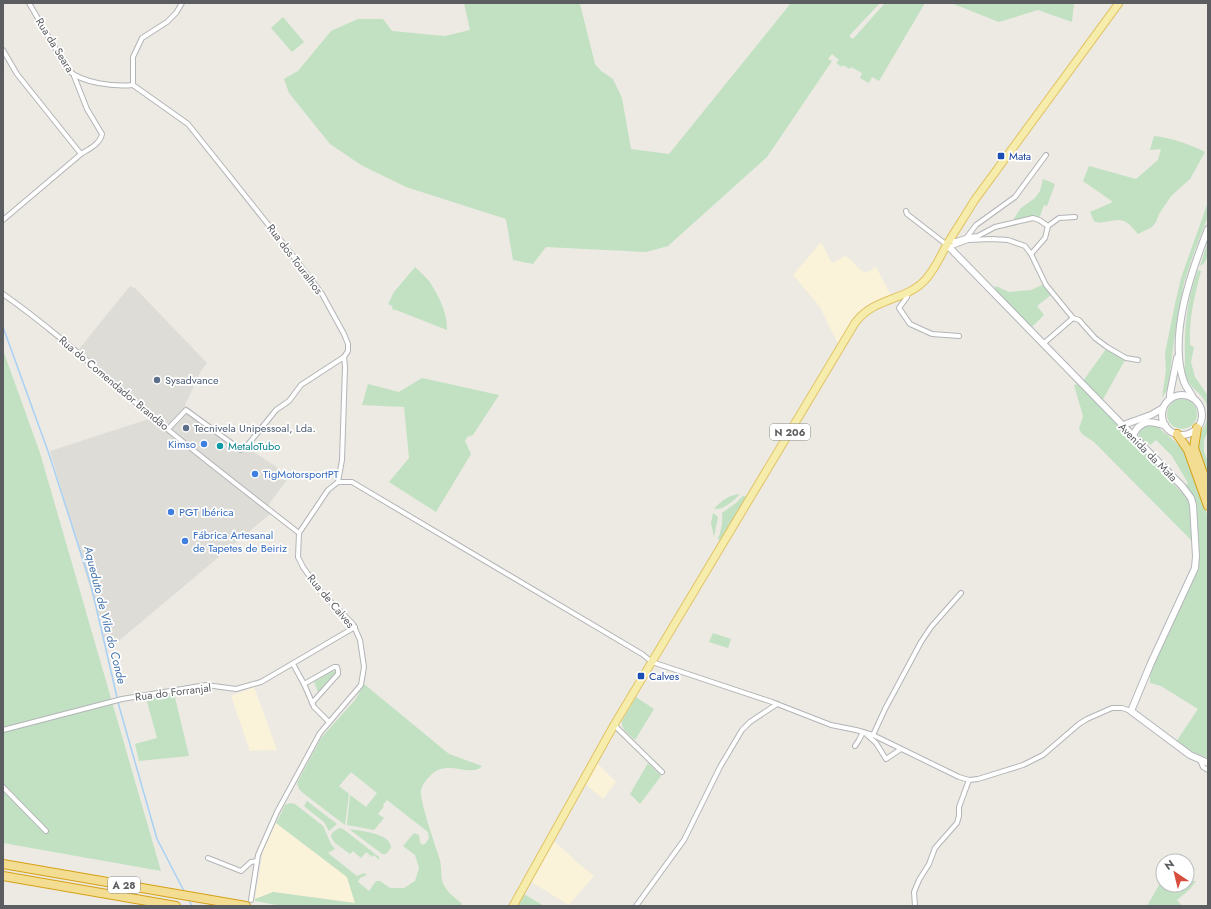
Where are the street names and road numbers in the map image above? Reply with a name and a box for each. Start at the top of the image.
street label: Rua da Seara [32,15,78,75]
street label: Rua dos Touralhos [263,221,327,298]
street label: Rua do Comendador Brandão [56,332,172,434]
street label: Avenida da Mata [1115,419,1181,485]
road number: N 206 [770,424,810,440]
street label: Rua de Calves [304,571,359,632]
street label: Rua do Forranjal [134,679,212,705]
road number: A 28 [108,877,140,893]

